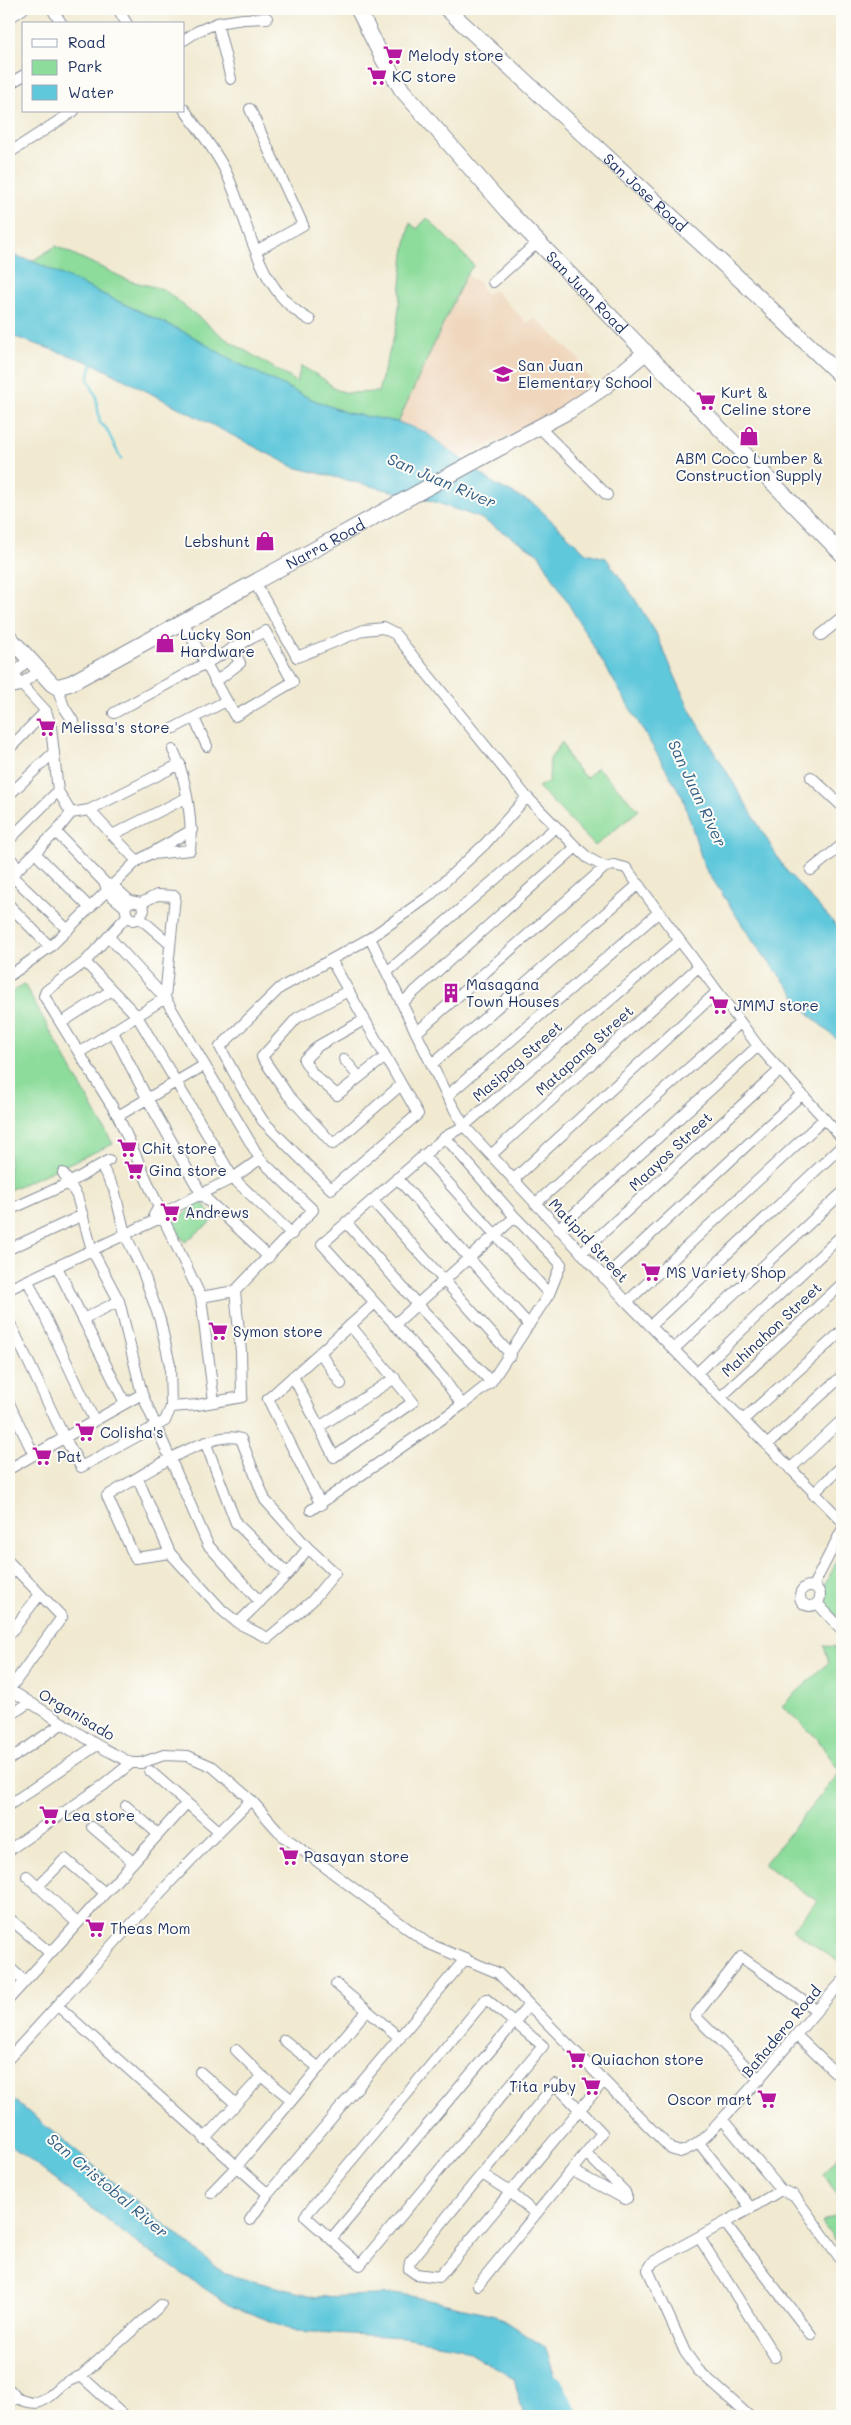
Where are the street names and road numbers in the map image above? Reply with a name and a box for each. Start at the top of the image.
street label: San Jose Road [599,149,691,236]
street label: San Juan Road [542,246,631,337]
street label: Narra Road [282,514,368,573]
street label: Matapang Street [531,1001,637,1099]
street label: Masipag Street [468,1016,566,1106]
street label: Maayos Street [624,1107,716,1195]
street label: Matipid Street [545,1194,633,1286]
street label: Mahinahon Street [717,1277,825,1381]
street label: Organisado [35,1683,119,1745]
street label: Bañadero Road [737,1981,825,2081]

